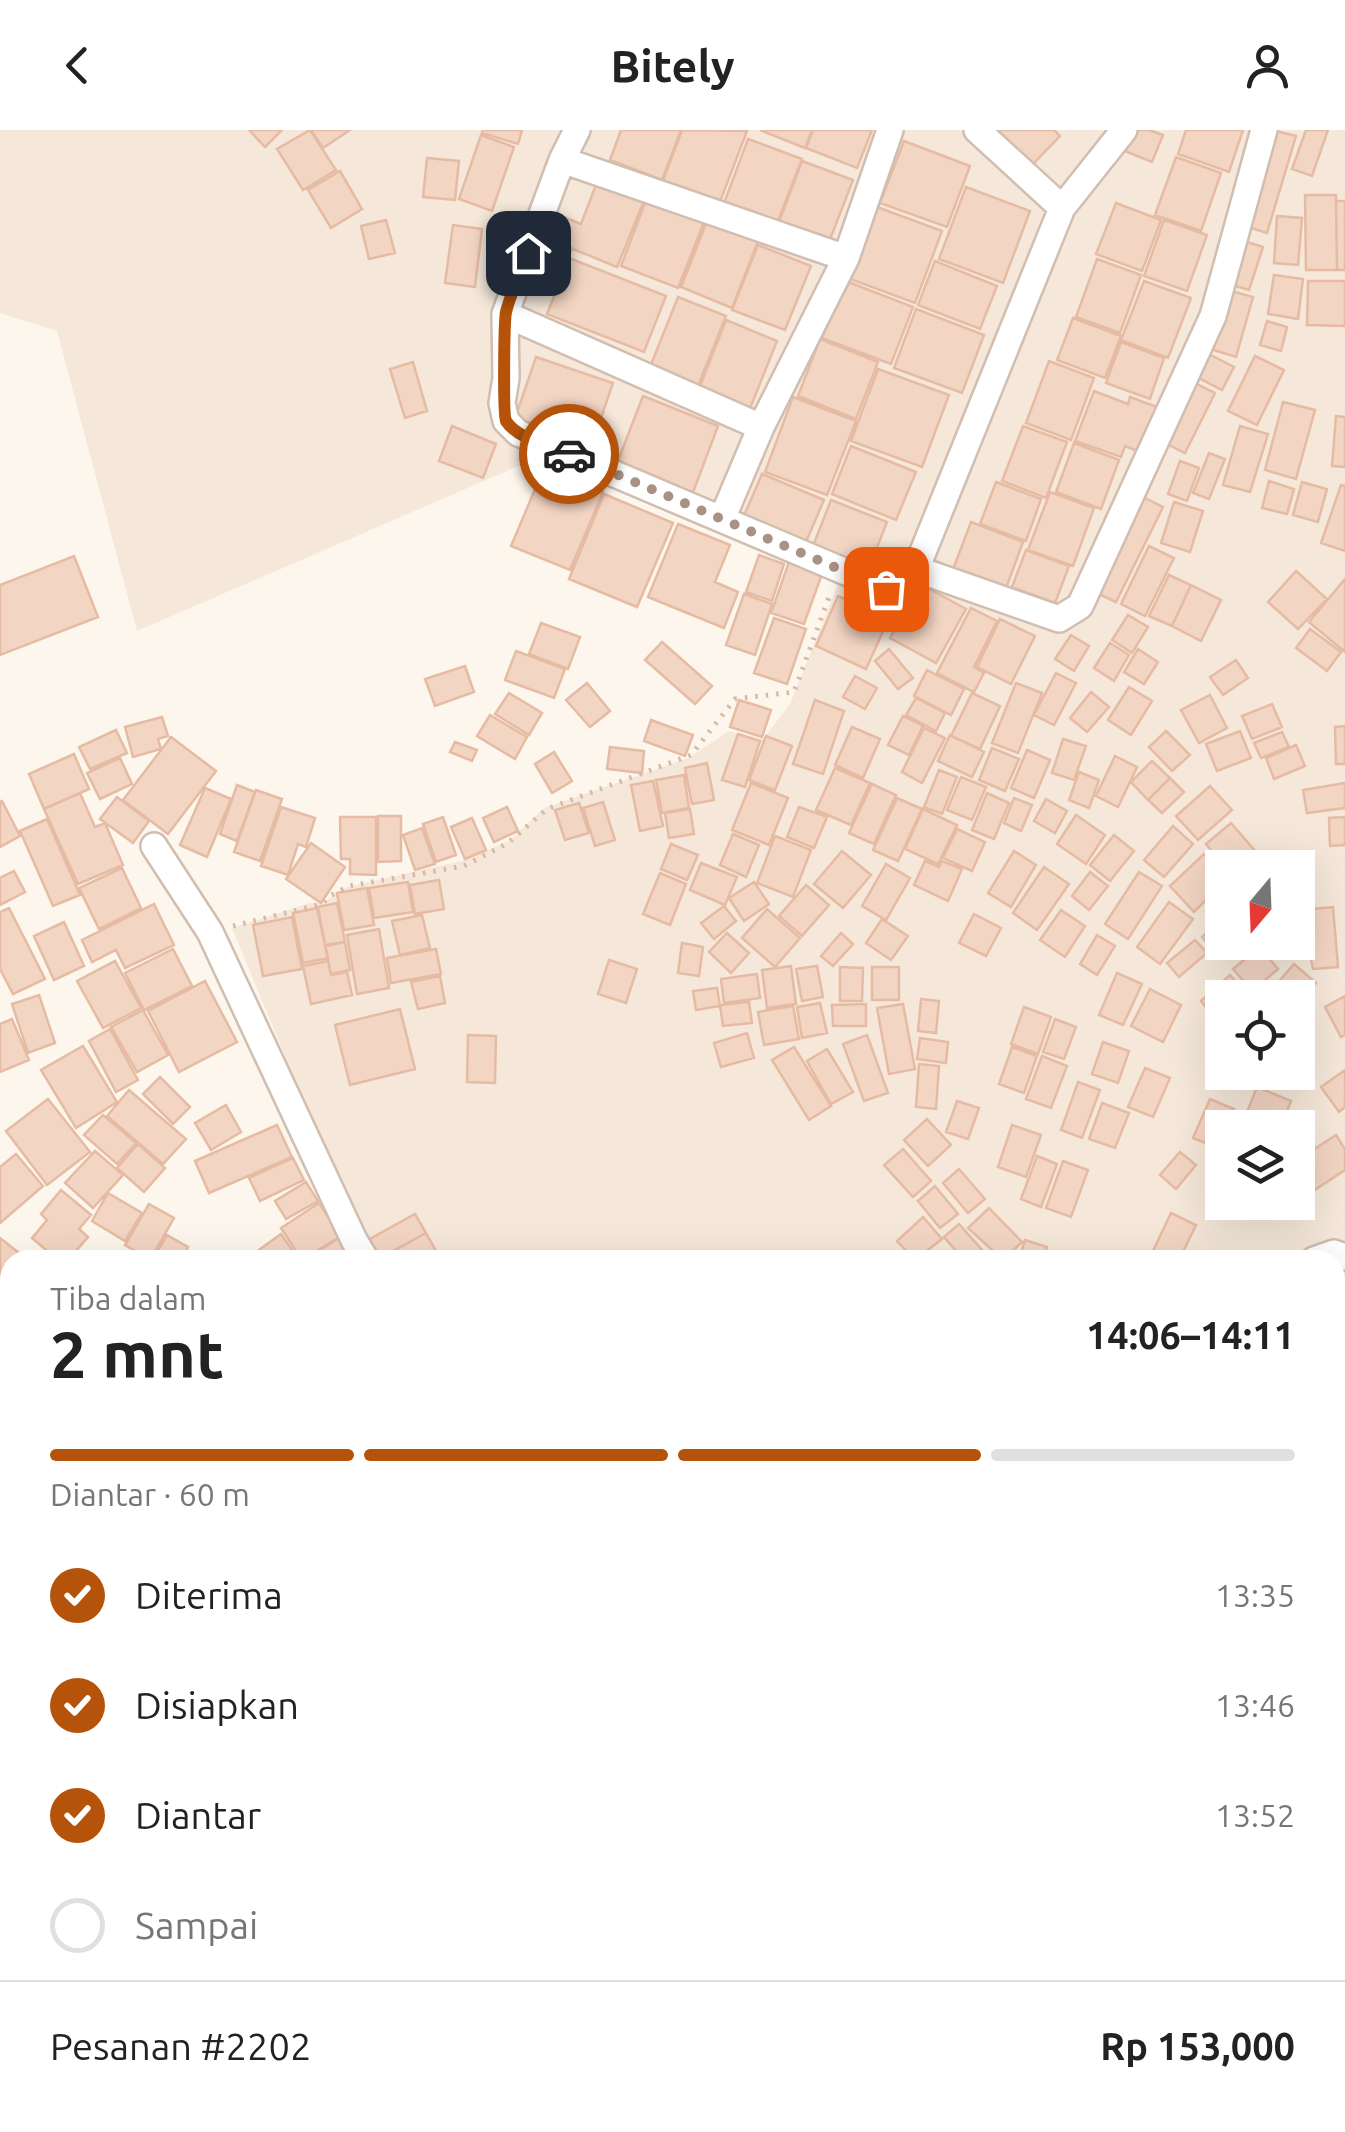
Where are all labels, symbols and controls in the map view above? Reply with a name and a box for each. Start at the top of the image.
icon: back [50,38,105,93]
icon: person [1240,38,1295,93]
text: Bitely [610,40,735,91]
pin [486,211,571,296]
icon: home [501,226,556,281]
courier [519,404,619,504]
icon: car [542,427,597,482]
pin [844,547,929,632]
icon: bag [859,562,914,617]
north arrow [1205,850,1315,960]
map controls [1205,850,1315,1220]
button: locate [1205,980,1315,1090]
button: layers [1205,1110,1315,1220]
text: Tiba dalam [50,1280,206,1316]
text: 14:06–14:11 [1086,1314,1295,1356]
text: 2 mnt [50,1317,224,1390]
text: Diantar · 60 m [50,1476,250,1512]
icon: check [50,1568,105,1623]
text: Diterima [135,1574,283,1616]
text: 13:35 [1215,1577,1295,1613]
icon: check [50,1678,105,1733]
text: Disiapkan [135,1684,299,1726]
text: 13:46 [1215,1687,1295,1723]
icon: check [50,1788,105,1843]
text: Diantar [135,1794,261,1836]
text: 13:52 [1215,1797,1295,1833]
text: Sampai [135,1904,258,1946]
text: Pesanan #2202 [50,2025,311,2067]
text: Rp 153,000 [1100,2025,1295,2067]

